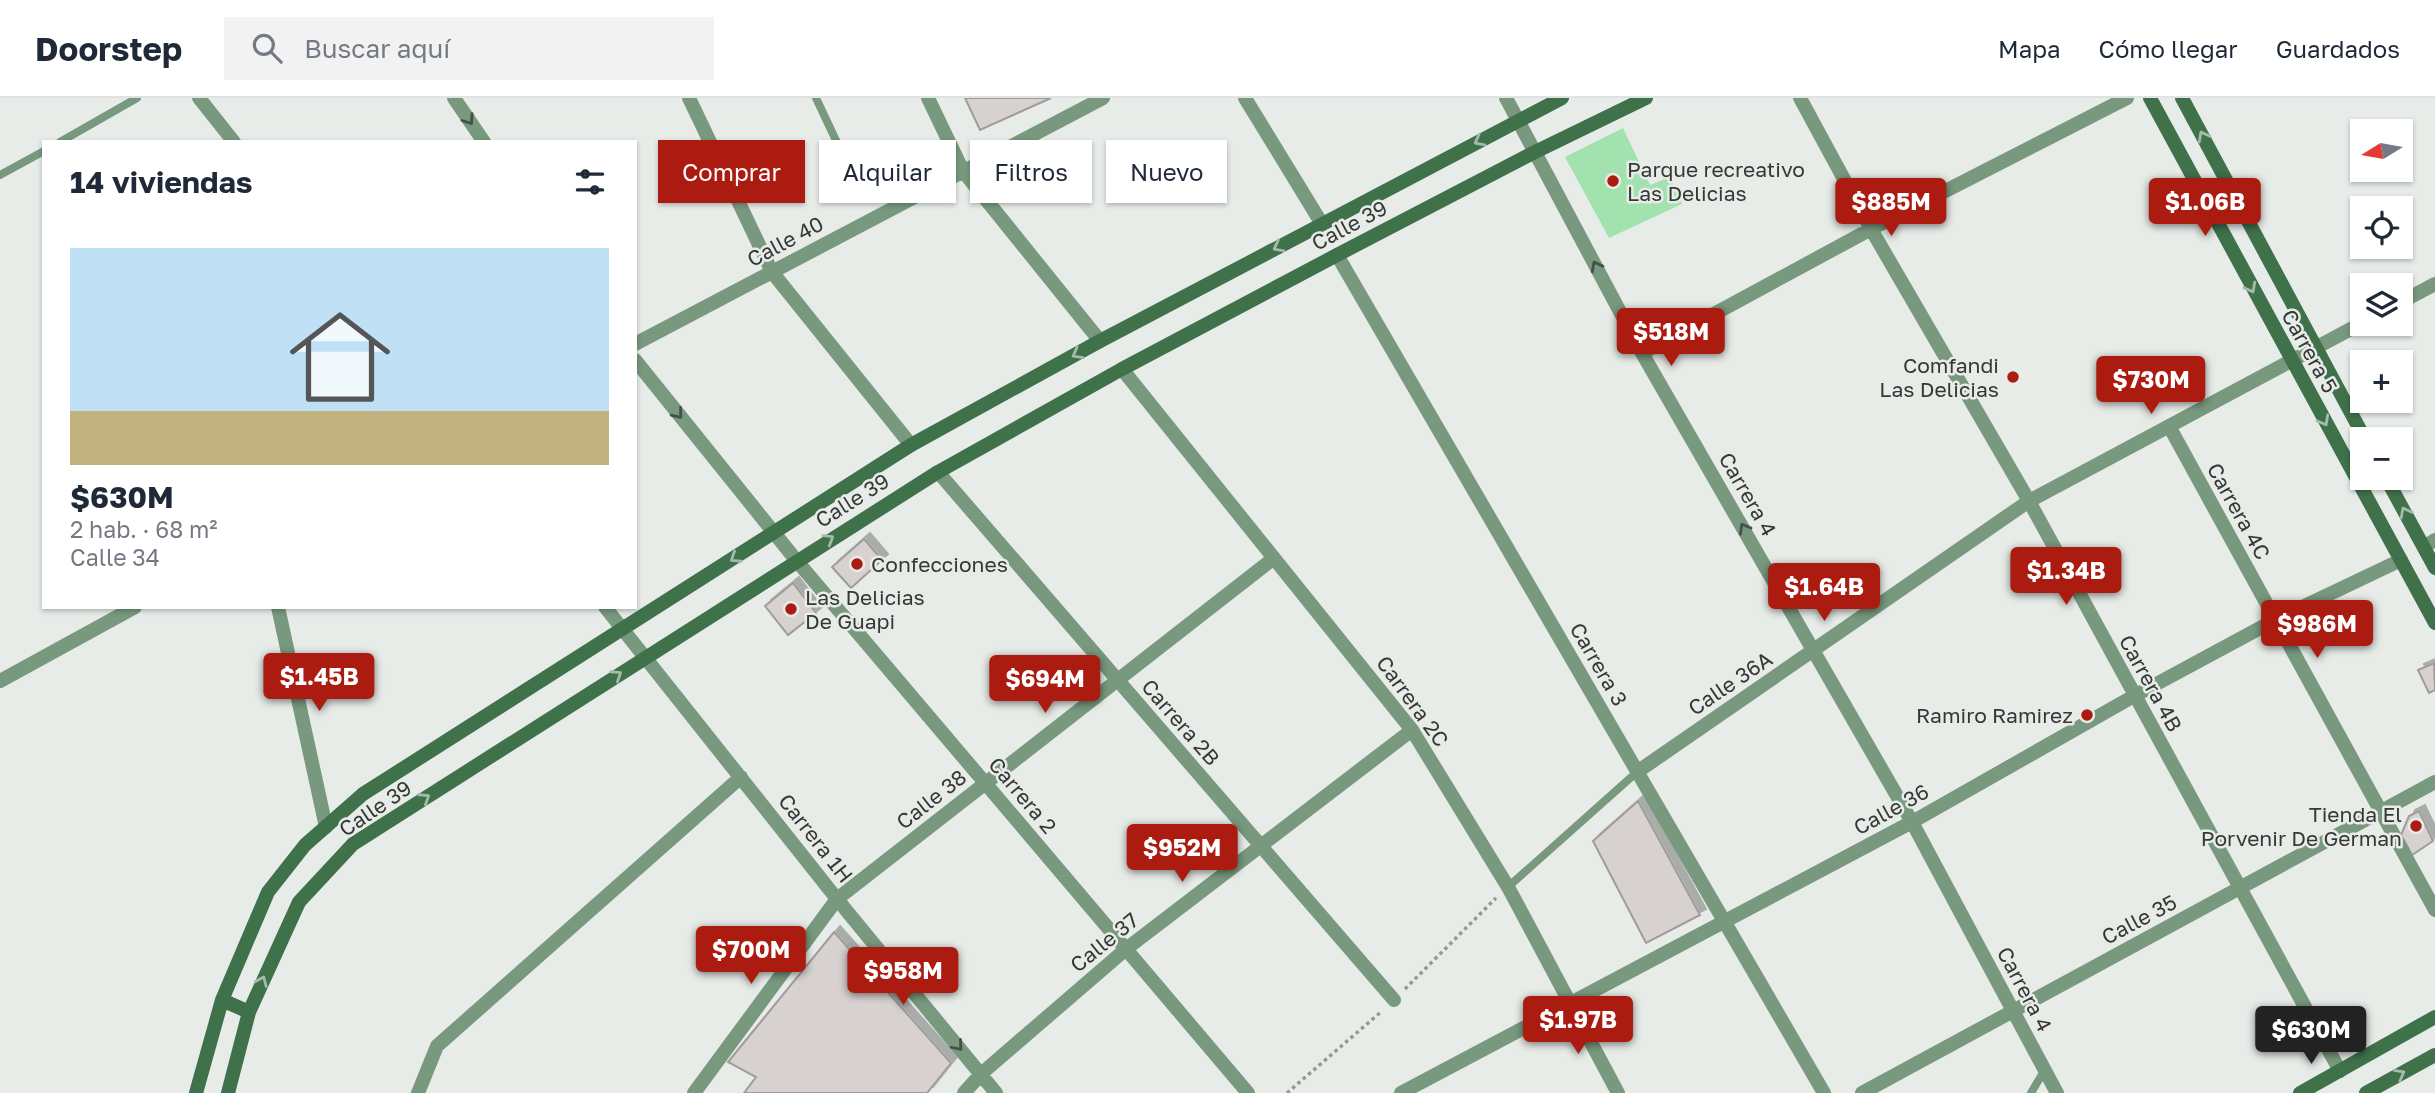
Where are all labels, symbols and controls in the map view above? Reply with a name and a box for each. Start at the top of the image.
search box [224,17,714,80]
text: Doorstep [35,29,182,68]
icon: search [248,29,286,67]
text: Buscar aquí [304,33,450,64]
text: Mapa [1998,34,2061,63]
text: Cómo llegar [2099,34,2238,63]
text: Guardados [2276,34,2400,63]
one-way arrow [461,112,473,125]
north arrow [2350,119,2413,182]
map controls [2350,119,2413,490]
one-way arrow [2197,131,2211,144]
one-way arrow [1474,132,1486,146]
chip: Comprar [658,140,805,203]
chip: Alquilar [819,140,956,203]
chip: Filtros [970,140,1092,203]
chip: Nuevo [1106,140,1227,203]
place label: Parque recreativo Las Delicias [1627,156,1805,206]
icon: filters [571,163,609,201]
text: 14 viviendas [70,164,253,200]
marker: Parque recreativo Las Delicias [1605,173,1621,189]
pin: $885M [1842,178,1940,238]
pin: $1.06B [2148,178,2262,238]
text: $885M [1851,187,1931,215]
text: $1.06B [2165,187,2245,215]
street label: Calle 39 [1307,194,1391,256]
button: locate [2350,196,2413,259]
street label: Calle 40 [742,210,828,272]
one-way arrow [1273,239,1286,253]
one-way arrow [1590,260,1604,273]
button: layers [2350,273,2413,336]
one-way arrow [2243,280,2257,293]
icon: home [277,294,403,420]
street label: Carrera 5 [2276,305,2344,397]
pin: $518M [1622,308,1720,368]
text: $518M [1633,317,1709,345]
one-way arrow [1072,346,1084,359]
button: + [2350,350,2413,413]
place label: Comfandi Las Delicias [1879,352,1999,402]
pin: $730M [2102,356,2200,416]
text: $730M [2112,365,2190,393]
marker: Comfandi Las Delicias [2005,369,2021,385]
one-way arrow [670,405,682,418]
one-way arrow [2316,414,2329,426]
button: − [2350,427,2413,490]
street label: Carrera 4 [1714,447,1782,541]
street label: Carrera 4C [2202,458,2276,564]
street label: Calle 39 [810,467,894,533]
text: $630M [70,479,174,515]
one-way arrow [2400,507,2413,520]
text: 2 hab. · 68 m² [70,515,218,543]
one-way arrow [1739,522,1752,535]
one-way arrow [822,535,835,548]
text: Calle 34 [70,543,160,571]
pin: $1.34B [2009,547,2123,607]
one-way arrow [729,550,742,563]
place label: Confecciones [871,551,1008,577]
marker: Confecciones [849,556,865,572]
text: $1.34B [2026,556,2106,584]
pin: $1.64B [1767,564,1881,623]
text: $1.64B [1784,572,1864,600]
place label: Las Delicias De Guapi [805,584,925,634]
marker: Las Delicias De Guapi [783,601,799,617]
pin: $986M [2268,601,2366,660]
text: $986M [2277,609,2357,637]
street label: Carrera 3 [1565,618,1633,710]
street label: Carrera 4B [2114,630,2188,736]
street label: Calle 36A [1683,645,1777,721]
street label: Carrera 2C [1371,650,1455,752]
pin: $1.45B [262,654,376,713]
pin: $694M [996,656,1094,715]
text: $1.45B [279,662,359,690]
text: $694M [1005,664,1085,692]
one-way arrow [609,671,622,683]
street label: Carrera 2B [1136,674,1226,770]
place label: Ramiro Ramirez [1916,702,2073,728]
marker: Ramiro Ramirez [2079,707,2095,723]
street label: Carrera 2 [984,751,1062,839]
street label: Calle 38 [891,764,971,834]
street label: Calle 39 [334,774,416,842]
street label: Calle 36 [1849,778,1933,840]
street label: Carrera 1H [773,788,859,888]
one-way arrow [418,793,431,806]
place label: Tienda El Porvenir De German [2201,801,2402,851]
marker: Tienda El Porvenir De German [2408,818,2424,834]
pin: $952M [1133,824,1231,884]
text: $952M [1143,833,1221,861]
street label: Calle 35 [2097,888,2181,950]
street label: Calle 37 [1065,907,1143,977]
pin: $700M [702,926,800,986]
text: $700M [712,935,790,963]
street label: Carrera 4 [1992,942,2058,1036]
pin: $958M [854,948,952,1007]
text: $958M [863,956,943,984]
one-way arrow [254,976,268,988]
pin: $1.97B [1521,996,1635,1056]
text: $1.97B [1539,1005,1617,1033]
pin: $630M [2262,1006,2360,1066]
text: $630M [2271,1015,2351,1043]
one-way arrow [950,1038,962,1051]
one-way arrow [2393,1069,2406,1082]

